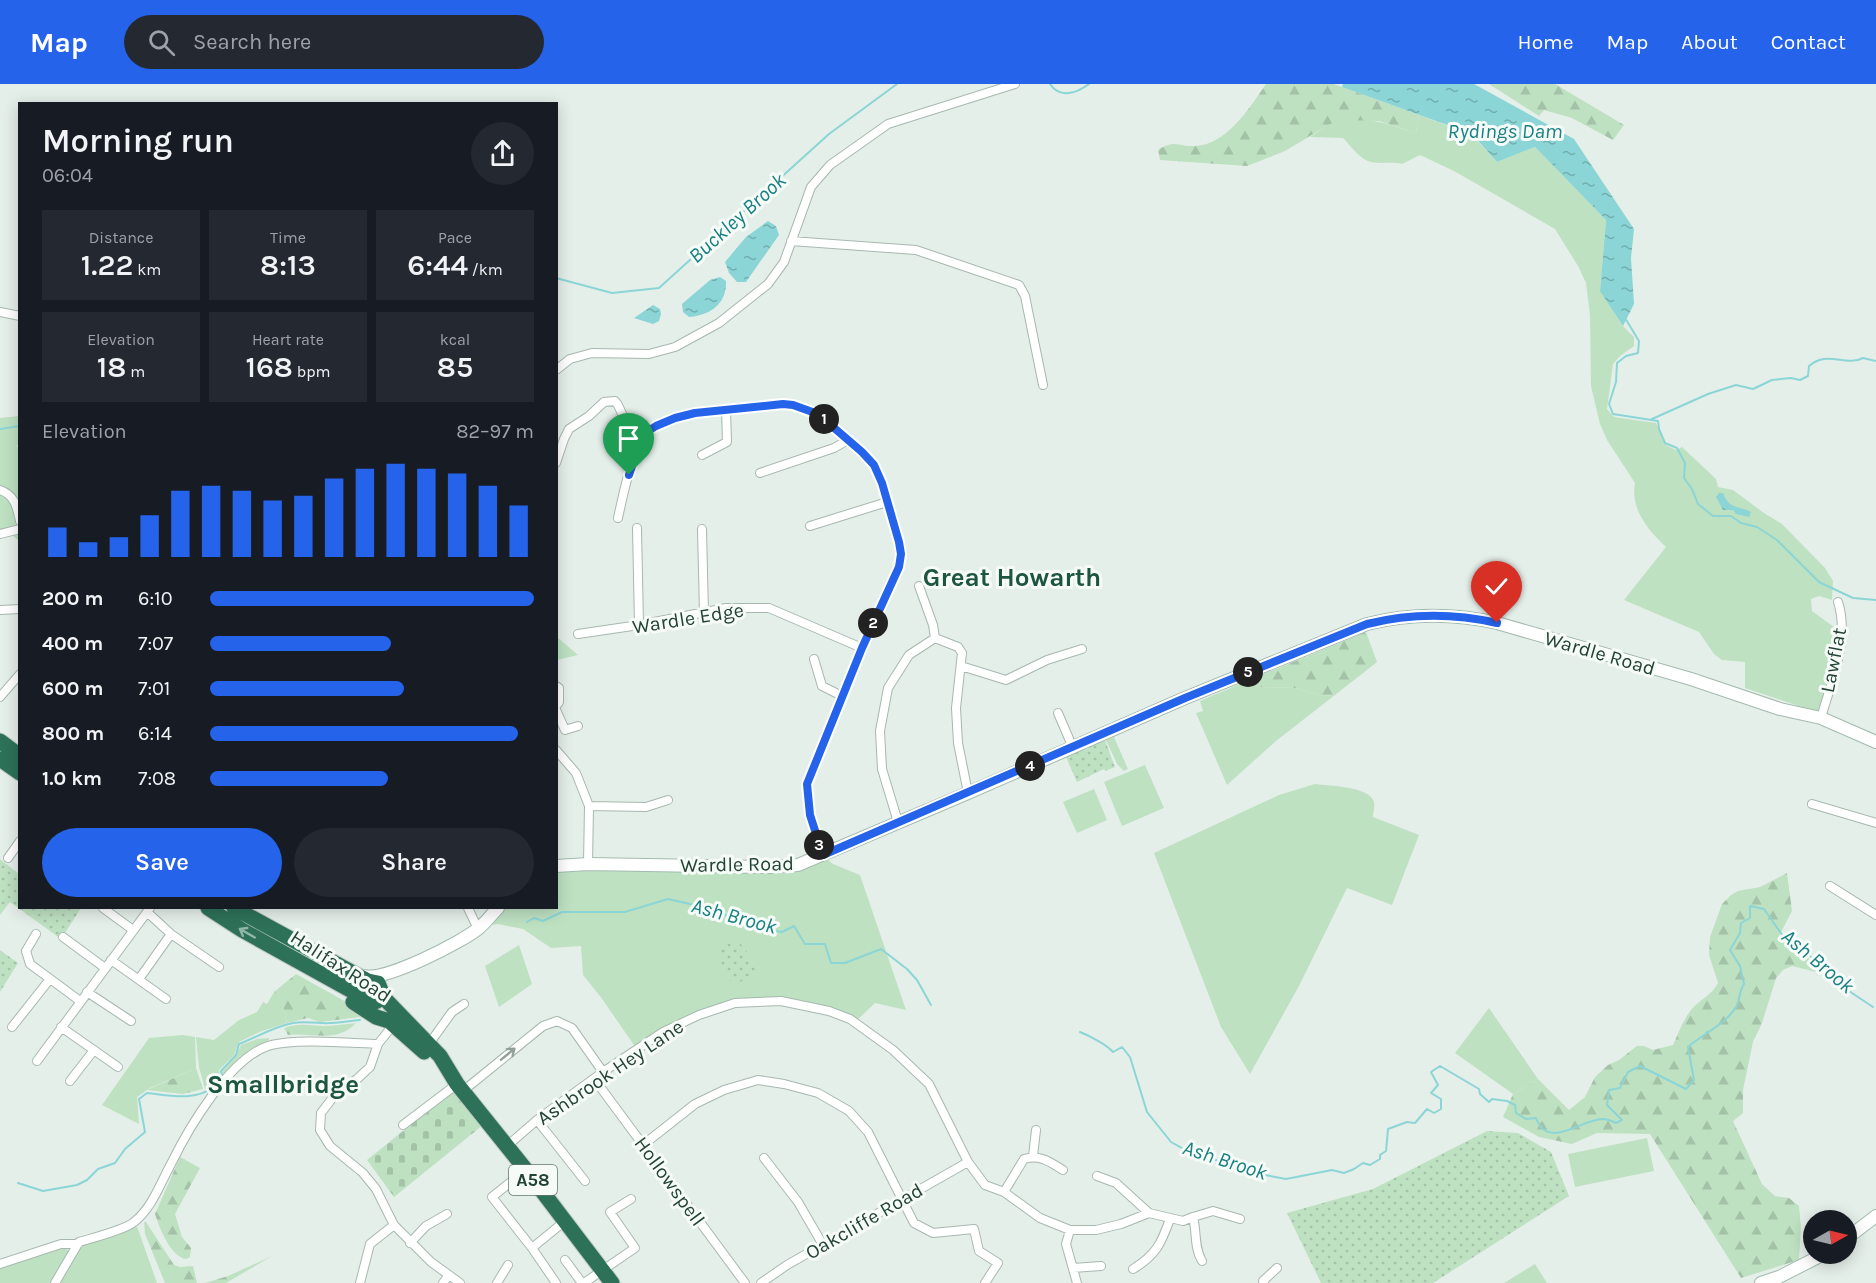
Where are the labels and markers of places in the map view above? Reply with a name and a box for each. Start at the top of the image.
pin: 1 [809,404,839,434]
pin [603,413,654,475]
pin [1471,561,1522,623]
pin: 2 [858,608,888,638]
pin: 5 [1233,657,1263,687]
pin: 4 [1015,751,1045,781]
pin: 3 [804,830,834,860]

